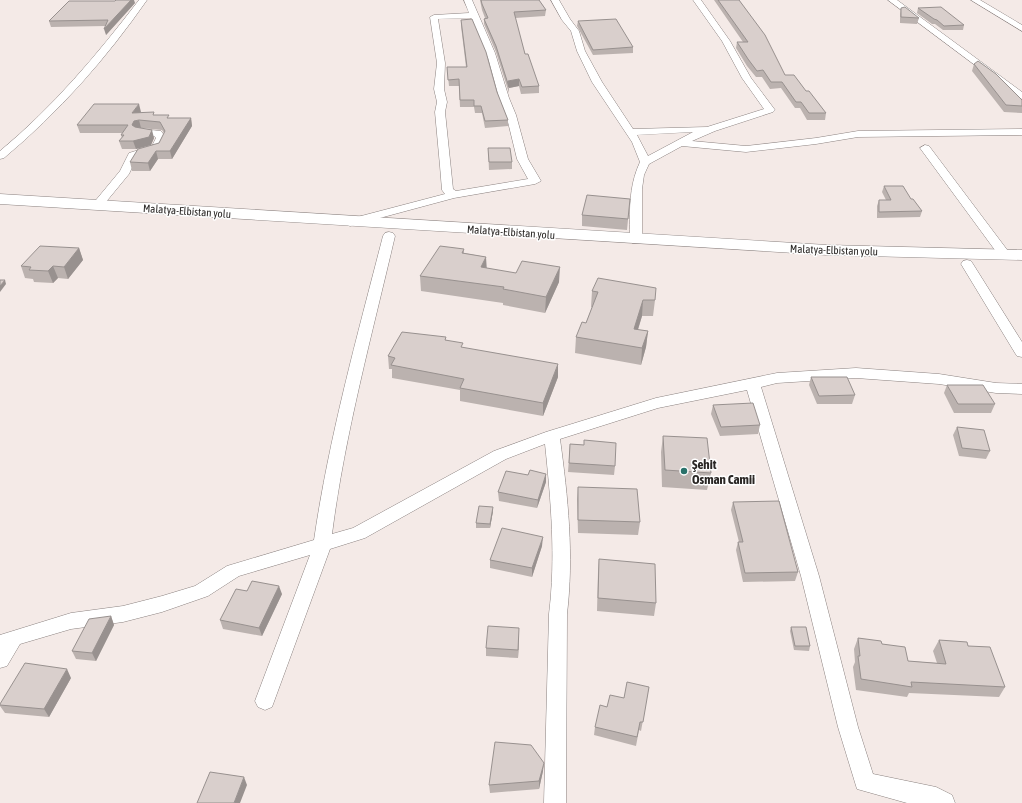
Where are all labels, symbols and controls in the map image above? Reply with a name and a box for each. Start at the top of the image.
street label: Malatya-Elbistan yolu [143,202,231,220]
street label: Malatya-Elbistan yolu [467,223,555,241]
street label: Malatya-Elbistan yolu [790,242,878,258]
place label: Şehit Osman Camii [692,457,755,487]
marker: Şehit Osman Camii [679,466,689,476]

